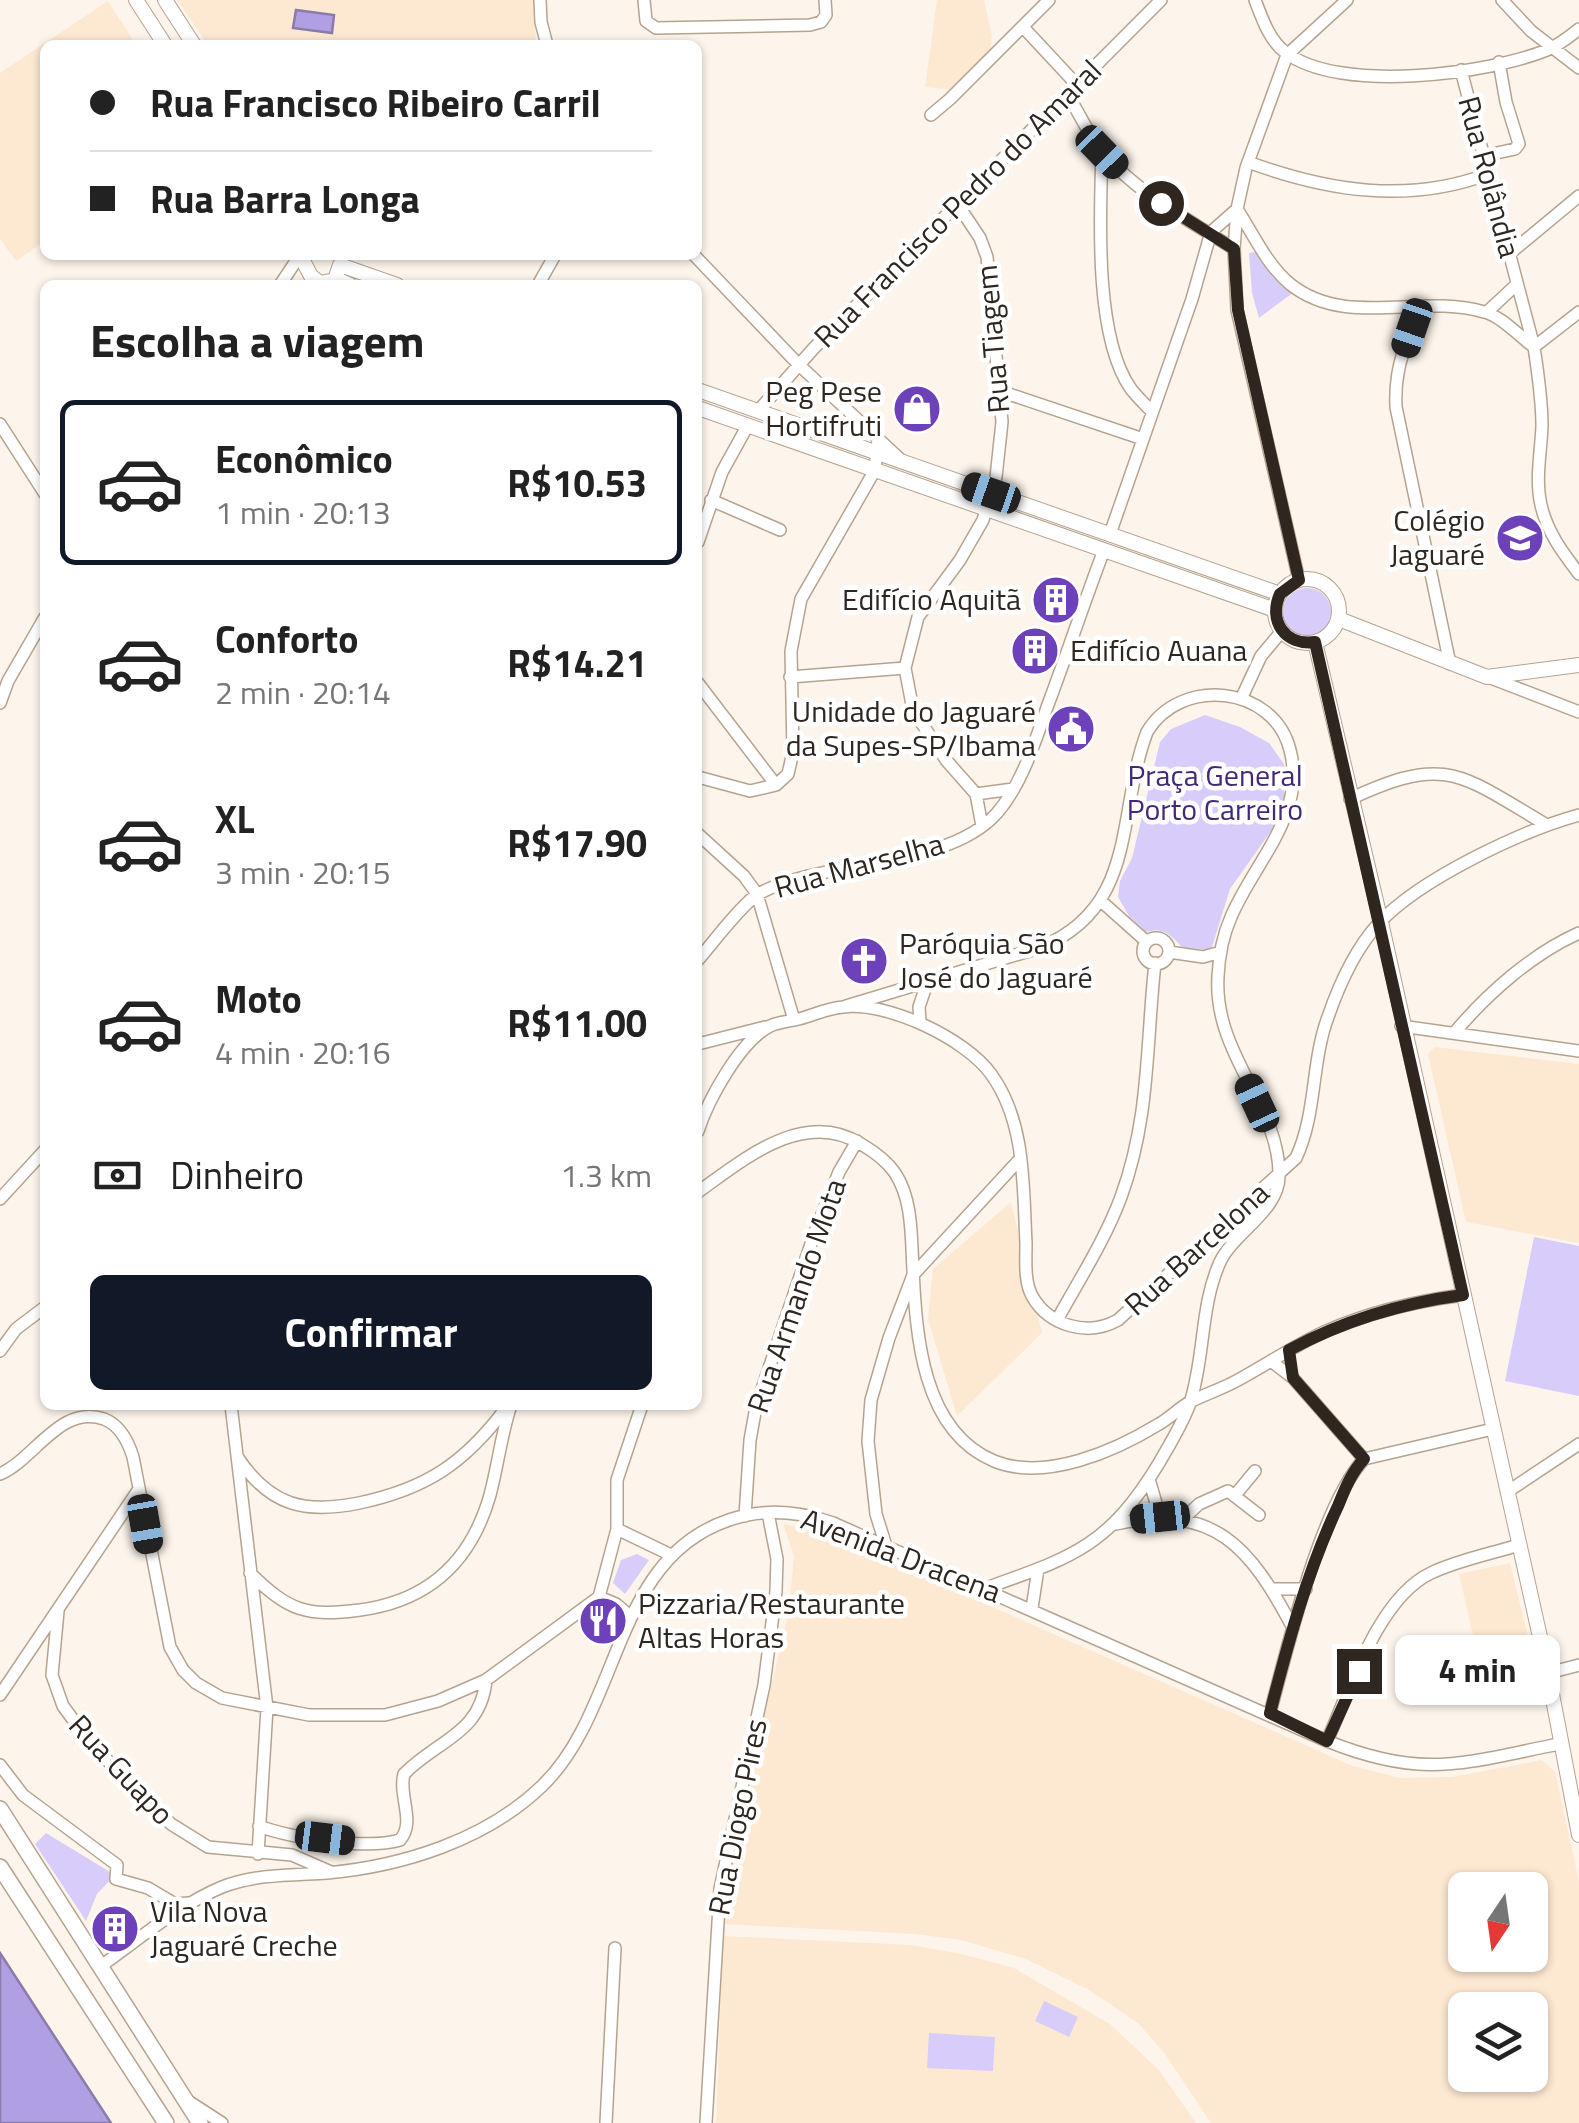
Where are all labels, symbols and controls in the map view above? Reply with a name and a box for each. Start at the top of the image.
street label: Rua Francisco Pedro do Amaral [803,49,1112,358]
text: Rua Francisco Ribeiro Carril [150,74,601,132]
street label: Rua Rolândia [1446,91,1534,263]
car [1070,120,1134,184]
text: Rua Barra Longa [150,170,420,228]
route start [1139,181,1184,226]
street label: Rua Tiagem [963,263,1021,415]
car [1388,295,1436,361]
text: Escolha a viagem [90,306,425,374]
place label: Peg Pese Hortifruti [765,368,882,448]
shop icon: Peg Pese Hortifruti [891,383,943,435]
text: Econômico [215,430,393,488]
icon: car [95,438,185,528]
text: R$10.53 [507,454,647,512]
car [958,469,1024,517]
text: 1 min · 20:13 [215,488,391,536]
place label: Colégio Jaguaré [1390,497,1485,577]
school or university icon: Colégio Jaguaré [1494,512,1546,564]
building icon: Edifício Aquitã [1030,574,1082,626]
place label: Edifício Aquitã [842,576,1021,622]
text: Conforto [215,610,358,668]
icon: car [95,618,185,708]
building icon: Edifício Auana [1009,625,1061,677]
place label: Edifício Auana [1070,627,1247,673]
text: R$14.21 [507,634,647,692]
text: 2 min · 20:14 [215,668,391,716]
place label: Unidade do Jaguaré da Supes-SP/Ibama [786,688,1036,768]
public building icon: Unidade do Jaguaré da Supes-SP/Ibama [1045,703,1097,755]
park label: Praça General Porto Carreiro [1127,752,1303,832]
text: XL [215,790,255,848]
icon: car [95,798,185,888]
text: R$17.90 [507,814,647,872]
street label: Rua Marselha [769,820,949,910]
text: 3 min · 20:15 [215,848,391,896]
place label: Paróquia São José do Jaguaré [899,920,1093,1000]
church icon: Paróquia São José do Jaguaré [838,935,890,987]
text: Moto [215,970,302,1028]
icon: car [95,978,185,1068]
text: R$11.00 [507,994,647,1052]
text: 4 min · 20:16 [215,1028,391,1076]
car [1231,1069,1283,1137]
text: Dinheiro [170,1146,304,1204]
icon: cash [90,1148,145,1203]
text: 1.3 km [560,1151,652,1199]
street label: Rua Barcelona [1114,1170,1279,1326]
street label: Rua Armando Mota [734,1172,858,1419]
button: Confirmar [90,1275,652,1390]
car [125,1492,165,1556]
street label: Avenida Dracena [795,1496,1008,1614]
car [1129,1499,1191,1535]
place label: Pizzaria/Restaurante Altas Horas [638,1580,905,1660]
restaurant icon: Pizzaria/Restaurante Altas Horas [577,1595,629,1647]
callout: 4 min [1394,1636,1559,1706]
text: 4 min [1439,1646,1516,1694]
route end [1337,1649,1382,1694]
street label: Rua Guapo [58,1704,185,1835]
street label: Rua Diogo Pires [695,1715,779,1919]
car [293,1819,357,1857]
north arrow [1448,1872,1548,1972]
map controls [1448,1872,1548,2092]
place label: Vila Nova Jaguaré Creche [150,1888,338,1968]
building icon: Vila Nova Jaguaré Creche [89,1903,141,1955]
button: layers [1448,1992,1548,2092]

